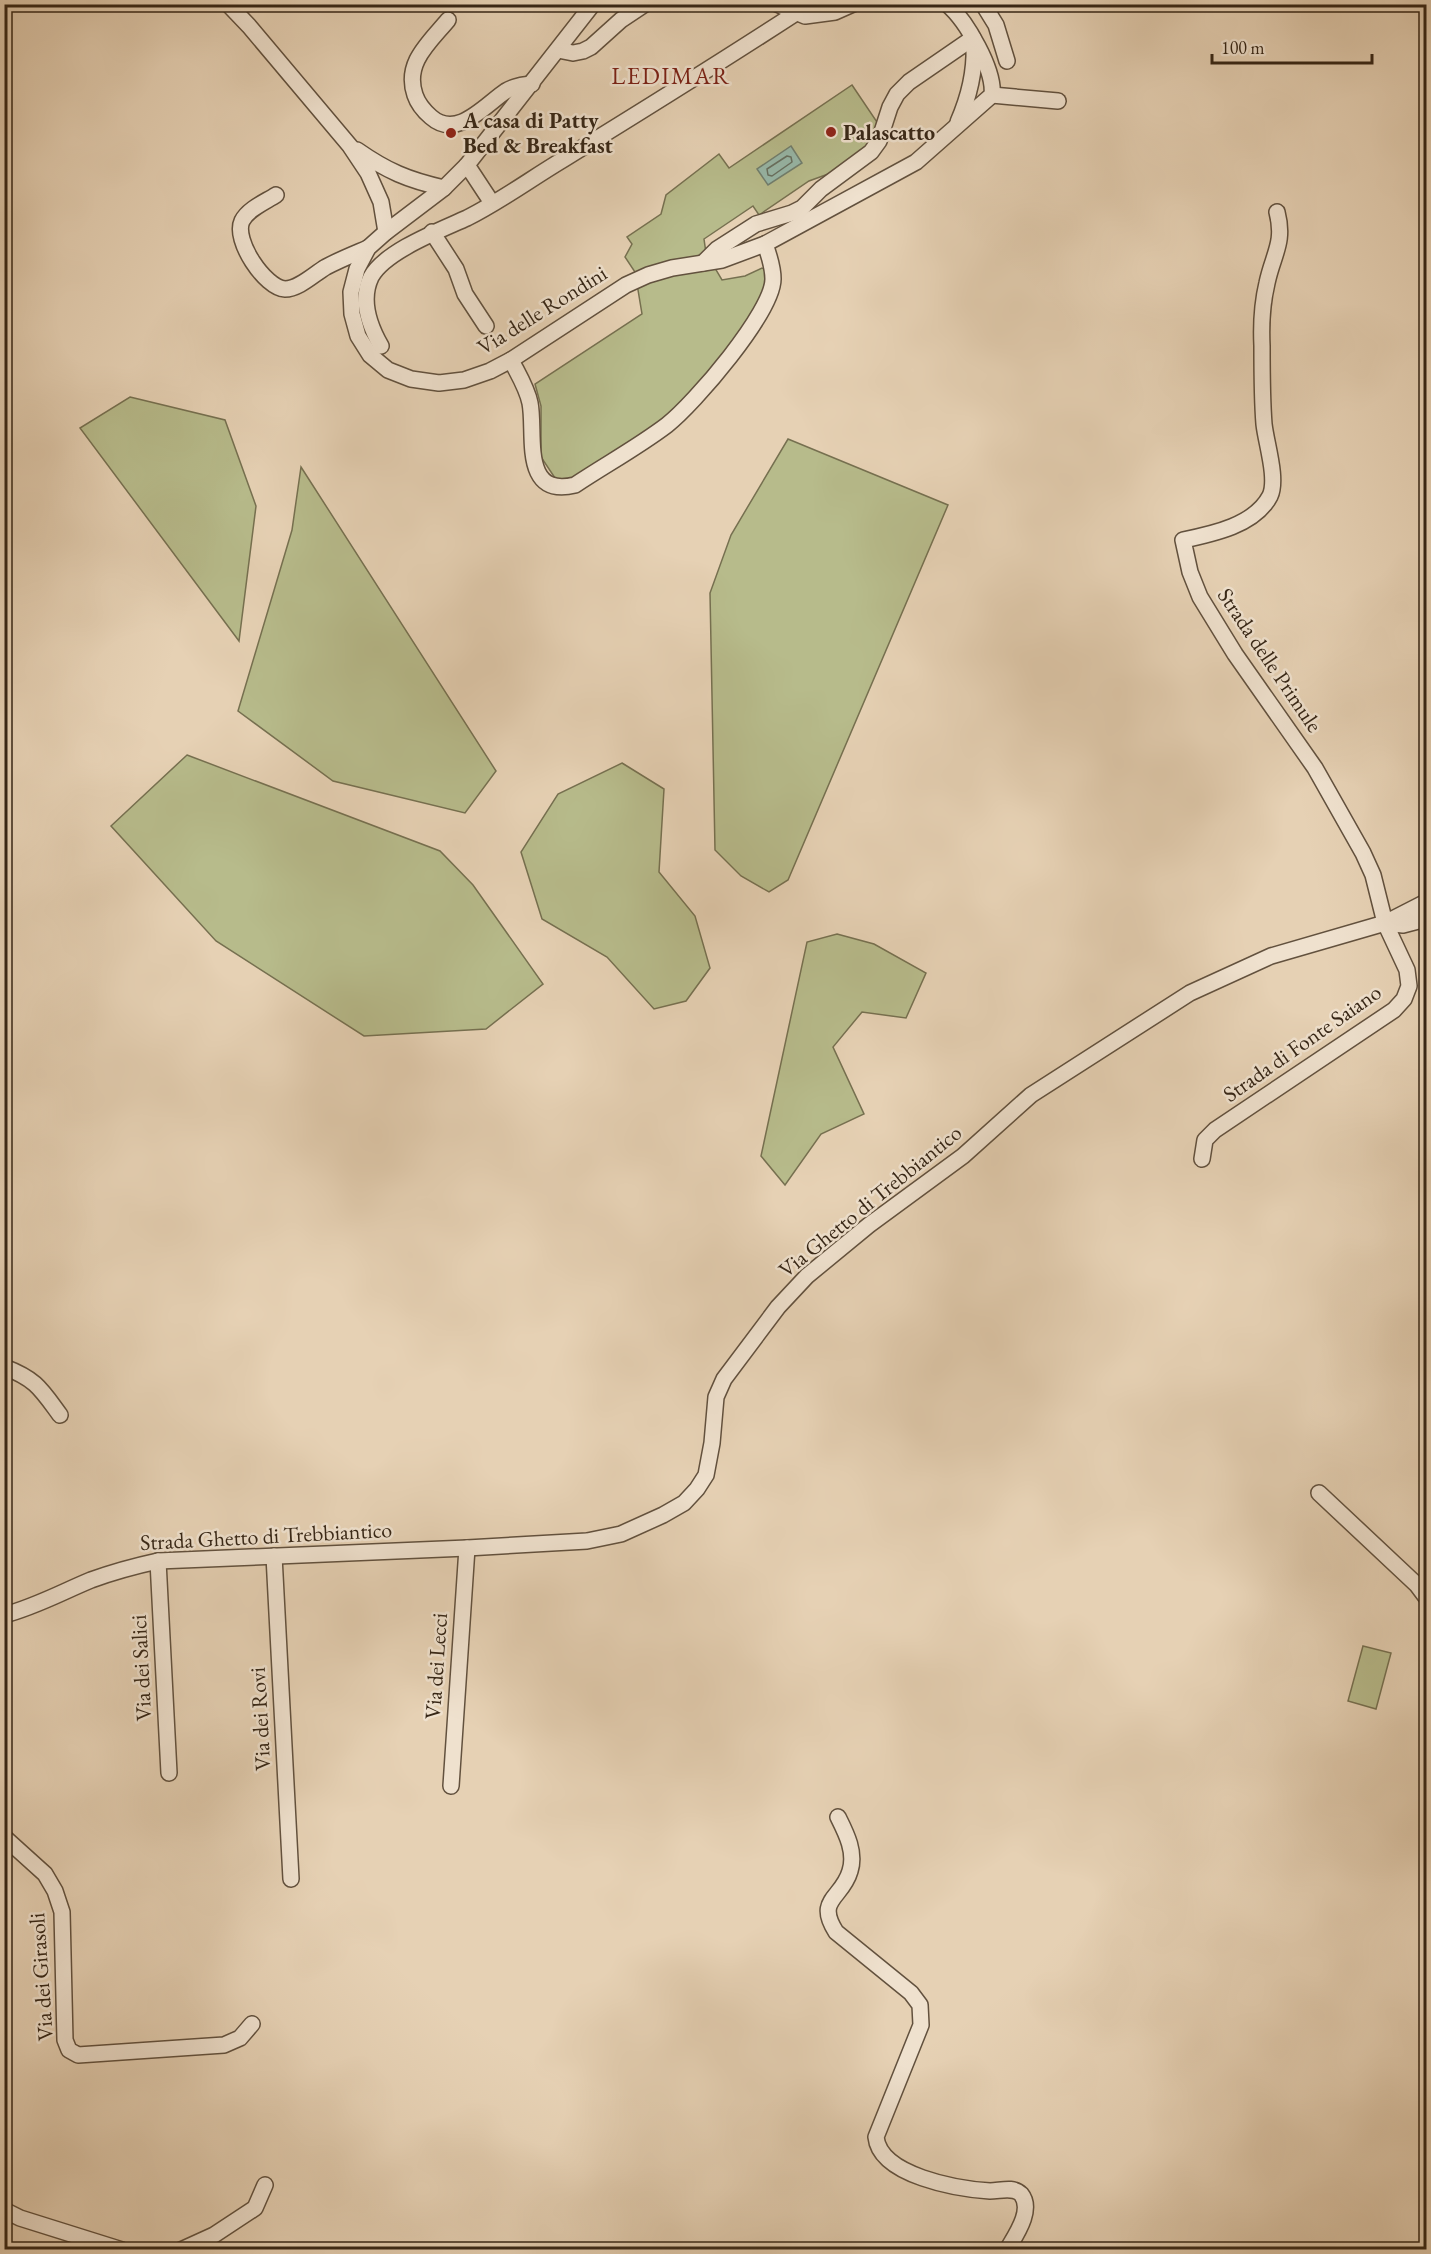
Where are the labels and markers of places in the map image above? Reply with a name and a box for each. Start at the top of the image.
place label: A casa di Patty Bed & Breakfast [462,106,614,160]
place label: Palascatto [843,118,935,147]
marker: Palascatto [824,125,838,139]
marker: A casa di Patty Bed & Breakfast [444,126,458,140]

